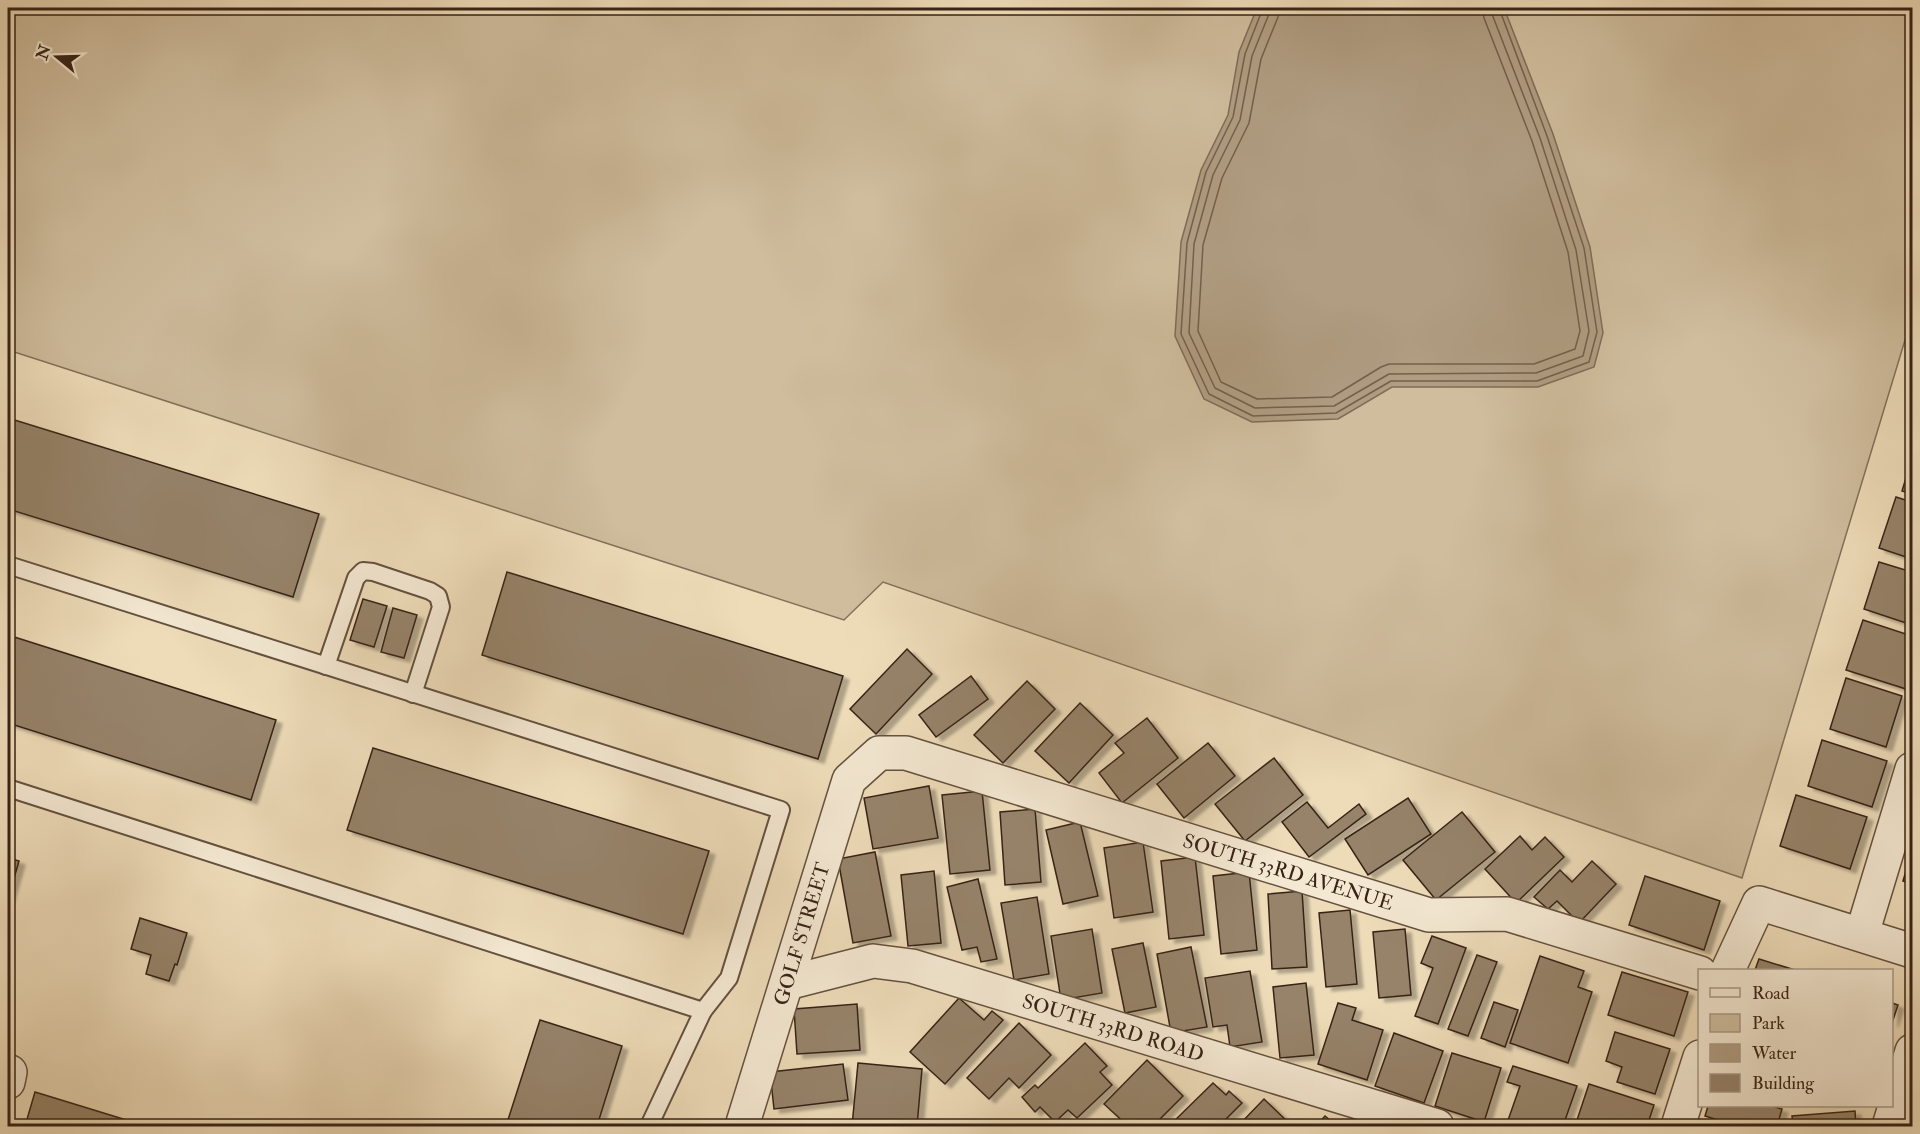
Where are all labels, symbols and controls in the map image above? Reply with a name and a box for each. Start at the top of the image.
north arrow [27,27,87,87]
text: N [32,42,56,63]
street label: SOUTH 33RD AVENUE [1180,828,1396,916]
street label: GOLF STREET [768,859,836,1008]
legend [1698,969,1893,1107]
text: Road [1752,982,1790,1005]
street label: SOUTH 33RD ROAD [1019,988,1207,1068]
text: Park [1752,1012,1785,1035]
text: Water [1751,1042,1796,1065]
text: Building [1752,1072,1815,1095]

